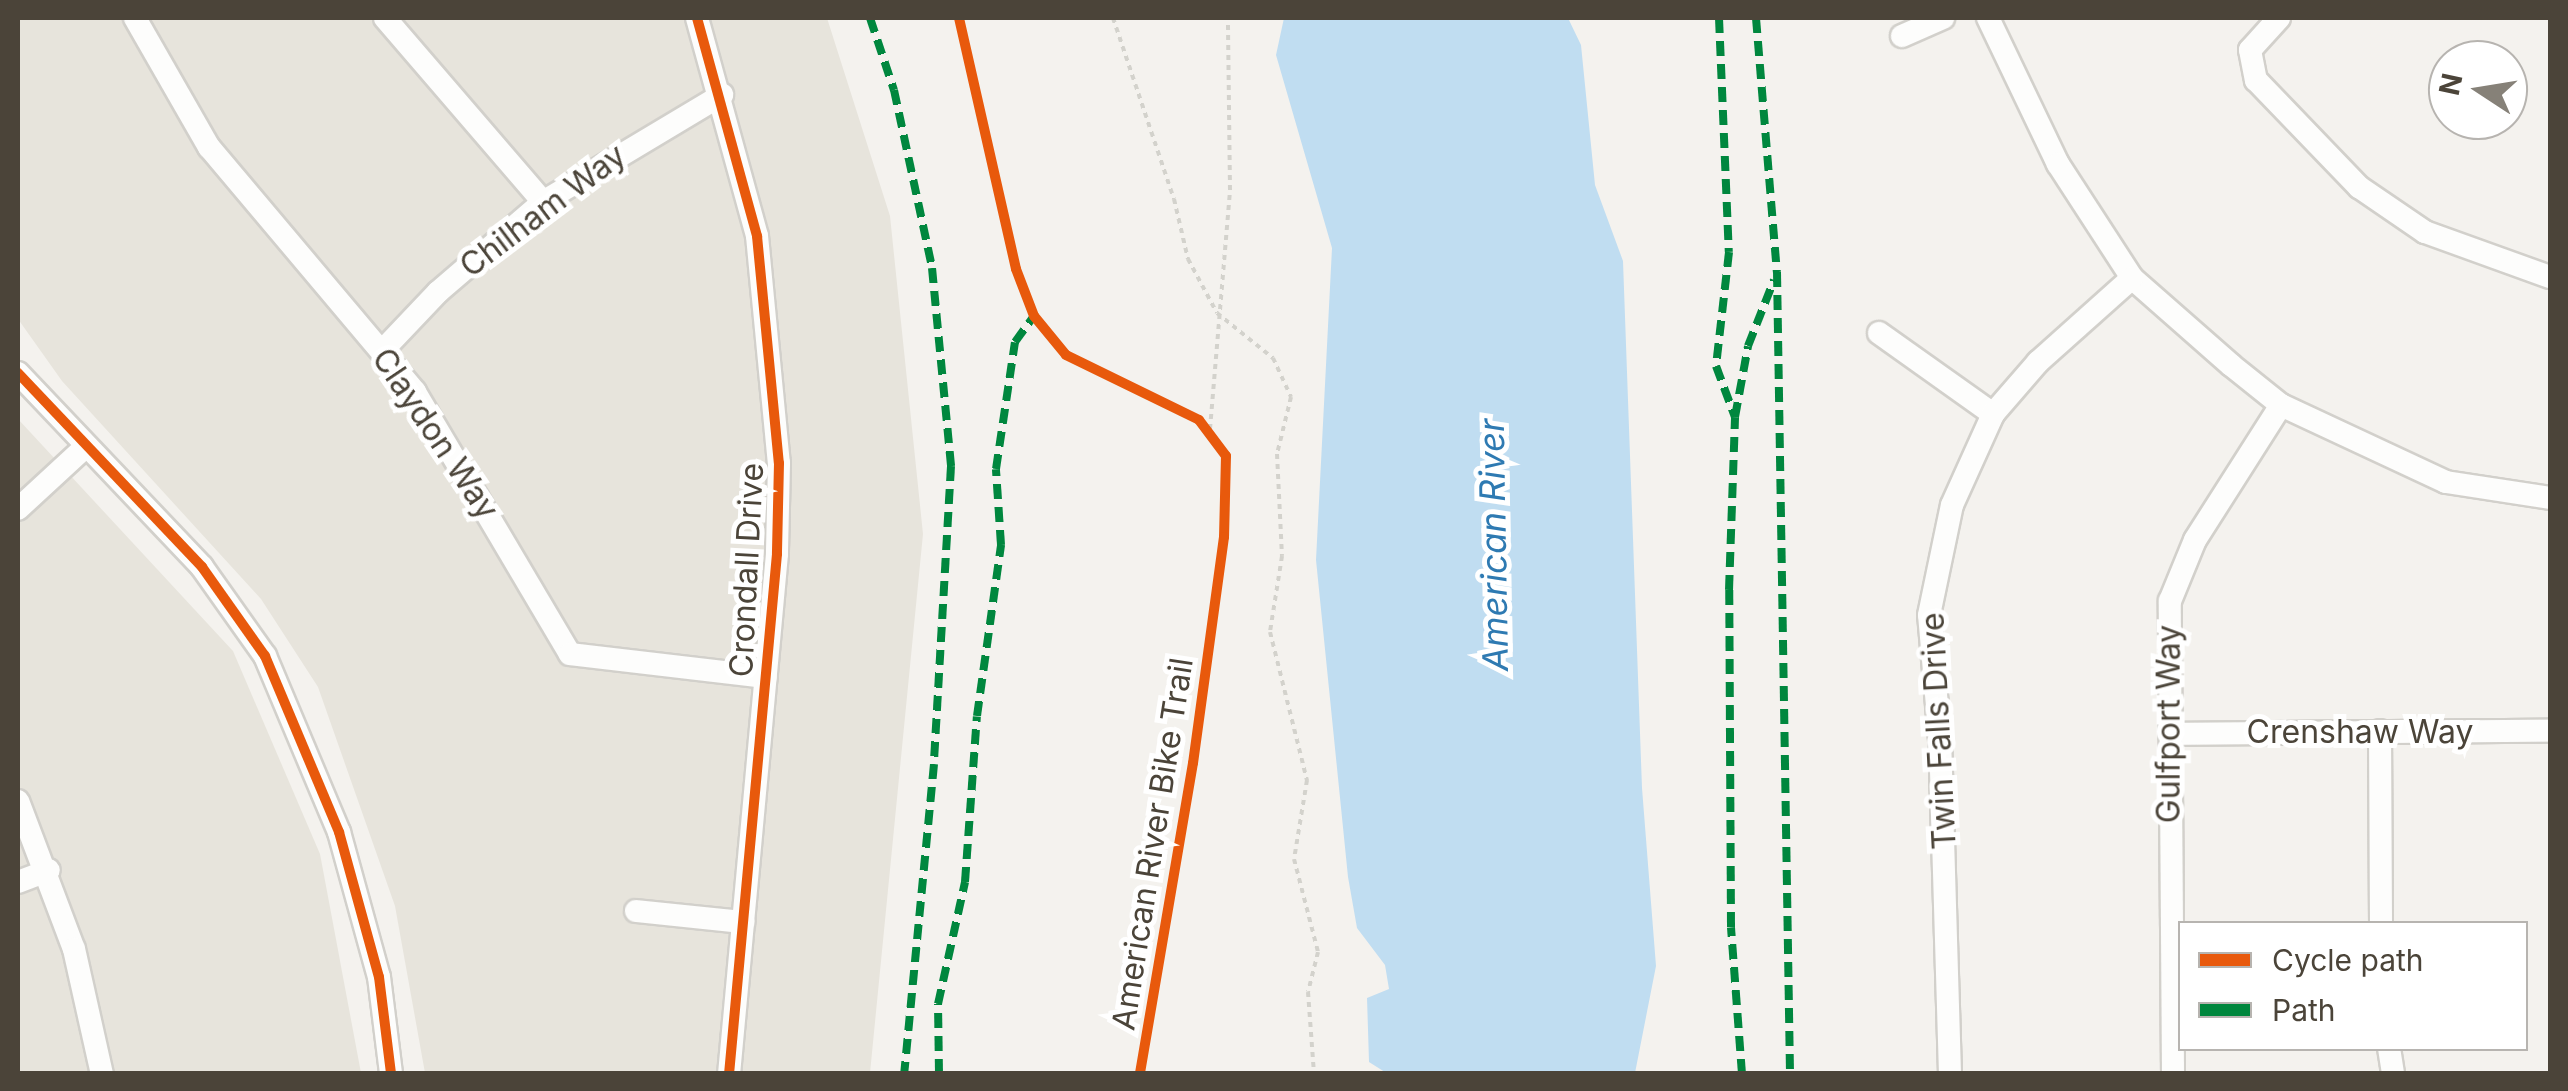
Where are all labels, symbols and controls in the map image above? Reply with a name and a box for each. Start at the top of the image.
north arrow [2428,40,2528,140]
text: N [2432,70,2469,98]
street label: Chilham Way [453,136,633,286]
street label: Claydon Way [364,341,506,527]
water label: American River [1470,418,1516,672]
street label: Crondall Drive [722,462,772,678]
street label: Twin Falls Drive [1914,611,1964,851]
street label: Gulfport Way [2150,625,2188,823]
street label: American River Bike Trail [1105,655,1201,1033]
street label: Crenshaw Way [2247,713,2473,751]
legend [2178,921,2528,1051]
text: Cycle path [2272,942,2424,978]
text: Path [2272,992,2336,1028]

